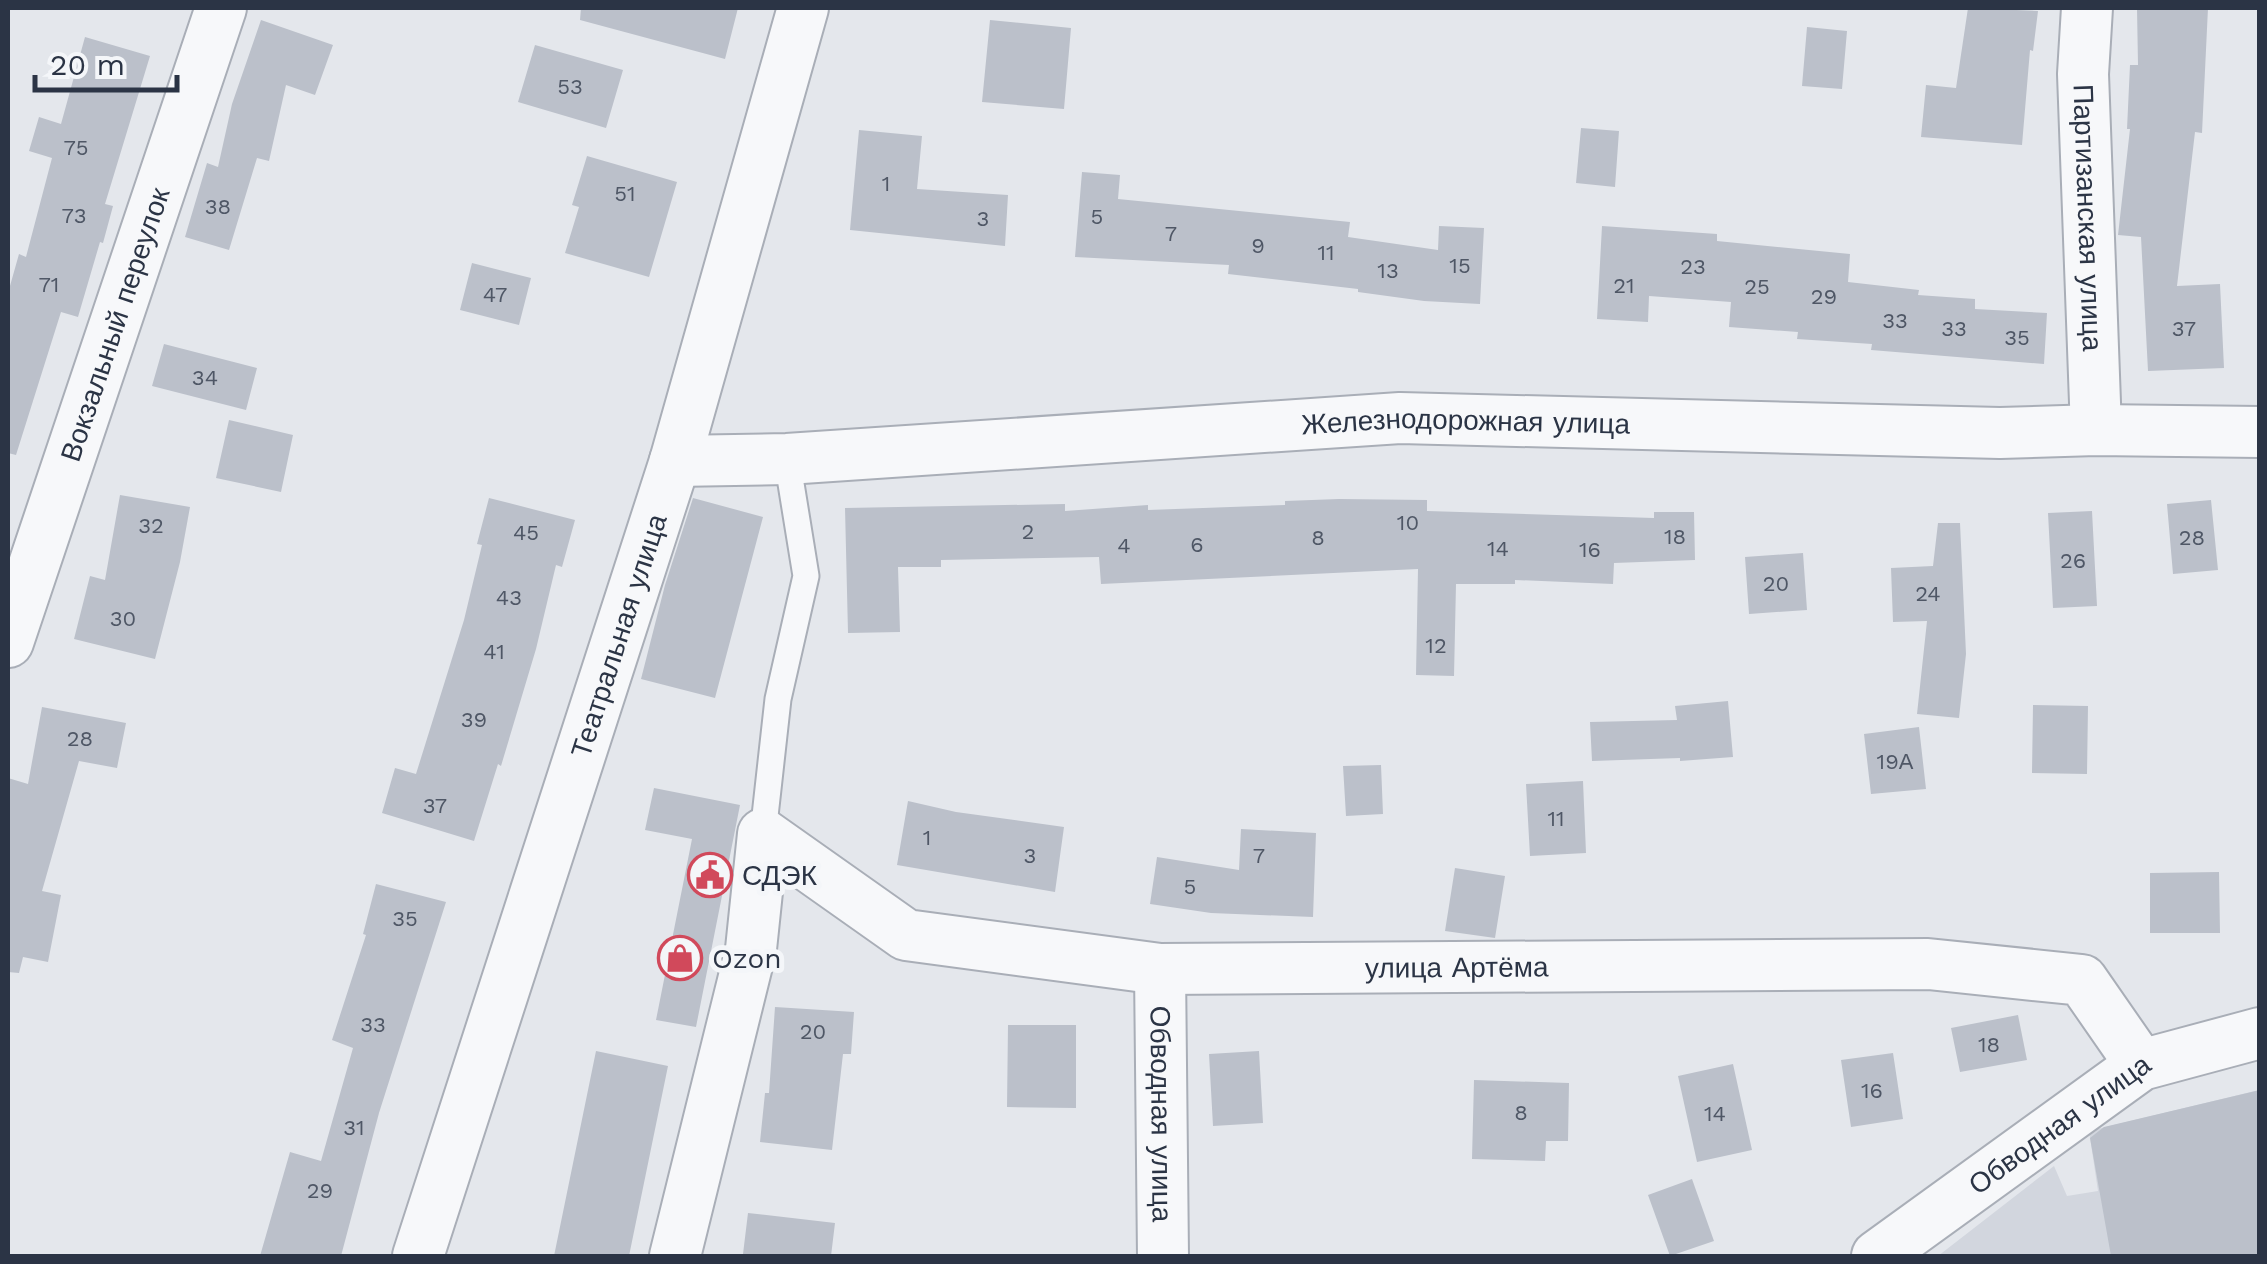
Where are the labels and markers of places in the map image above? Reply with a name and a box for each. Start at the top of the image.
public building icon: СДЭК [687,852,733,898]
place label: СДЭК [742,859,818,892]
shop icon: Ozon [657,935,703,981]
place label: Ozon [712,942,782,975]

